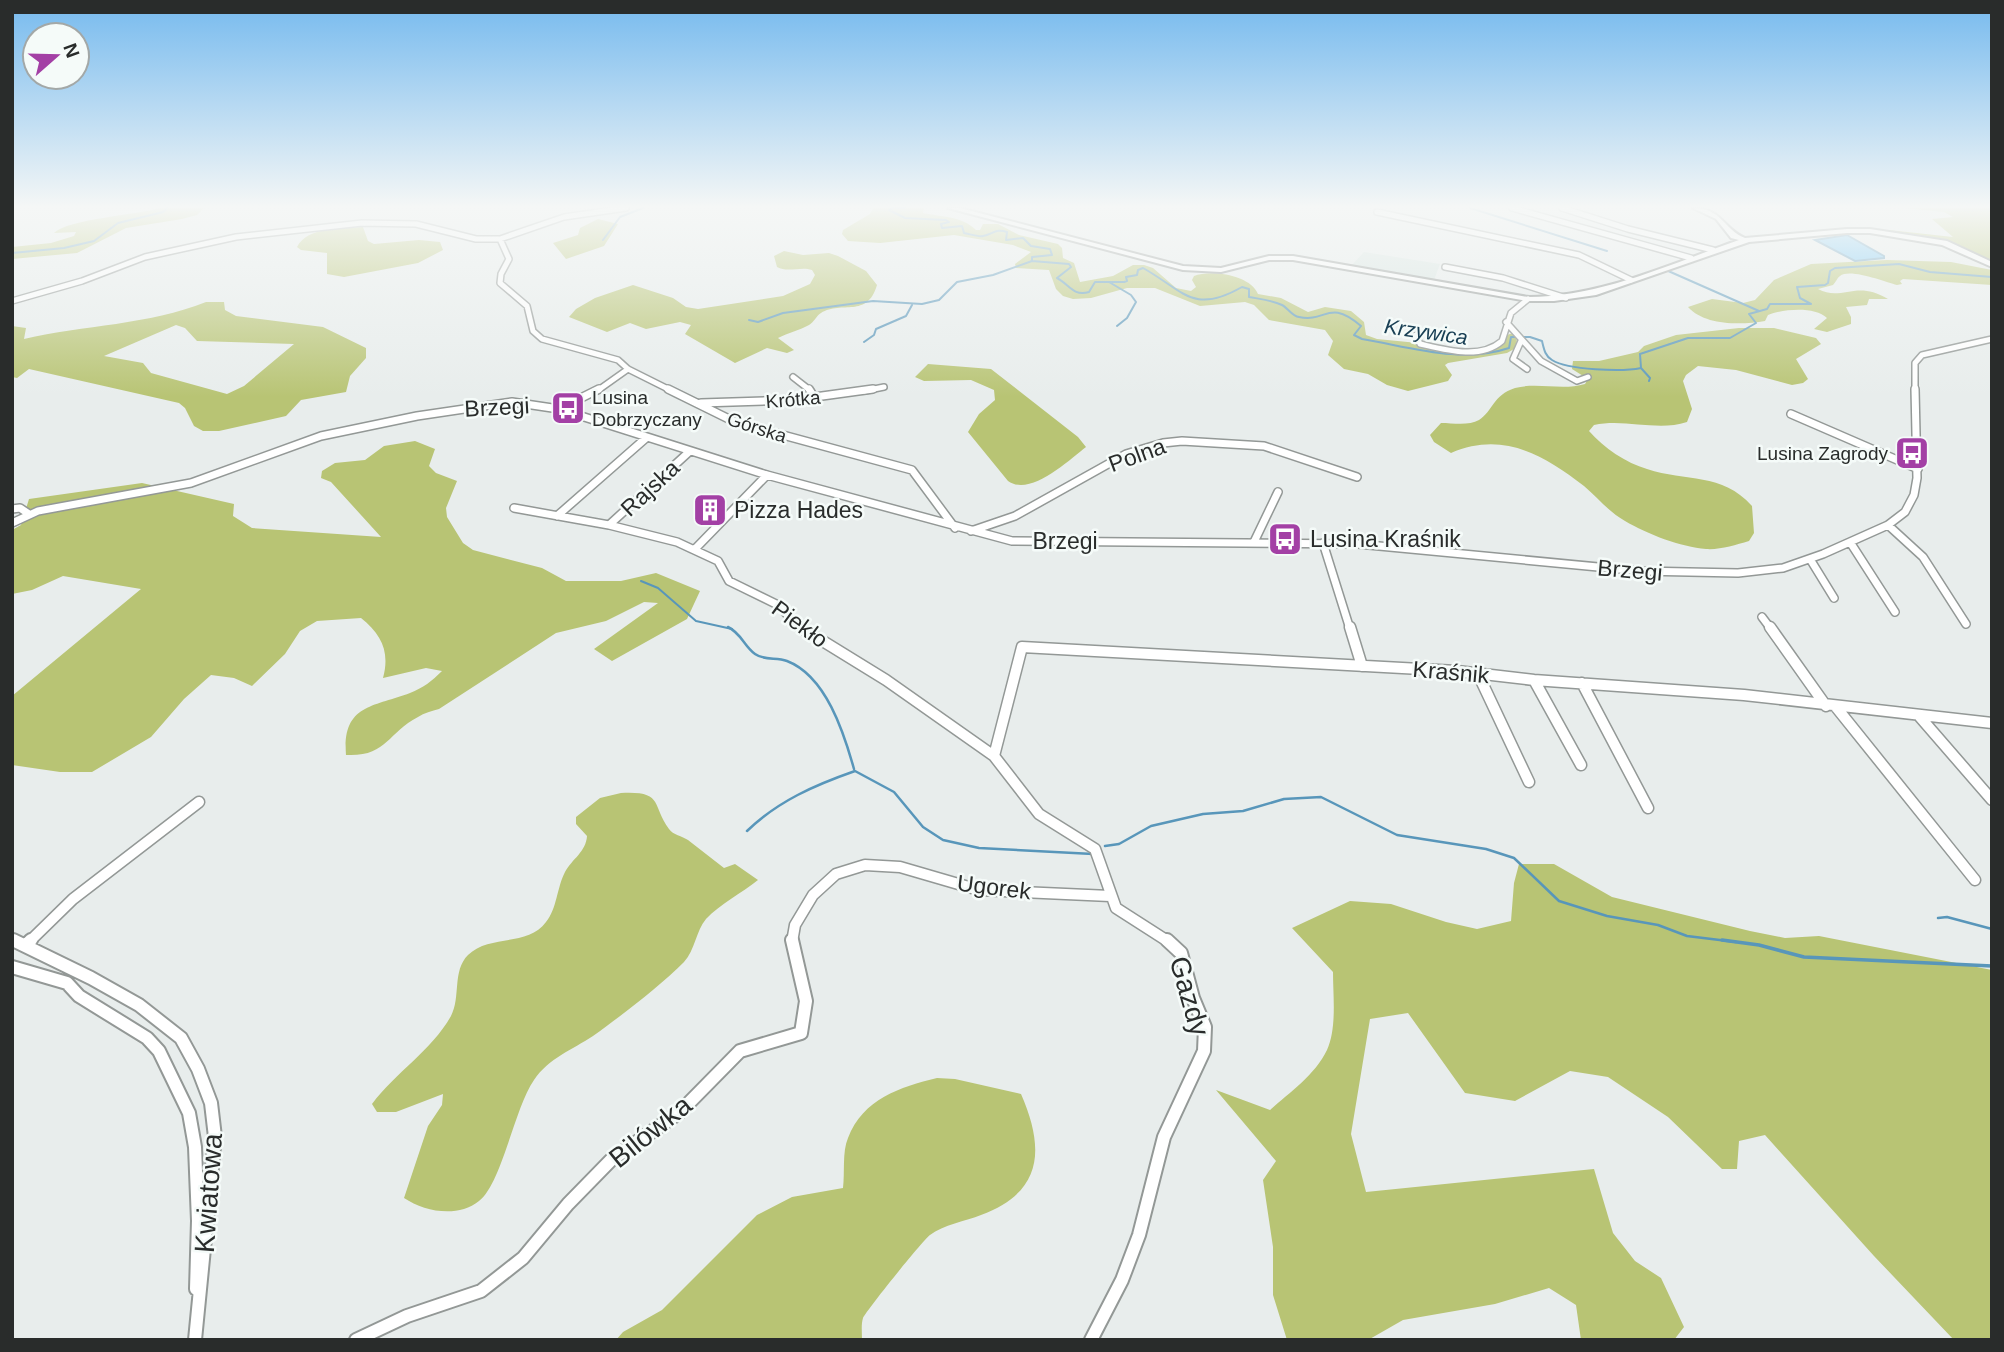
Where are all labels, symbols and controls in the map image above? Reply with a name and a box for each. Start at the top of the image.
north arrow [21,21,91,91]
text: N [59,40,84,60]
water label: Krzywica [1383,314,1469,349]
place label: Lusina Dobrzyczany [592,387,702,430]
street label: Krótka [765,387,822,412]
bus stop icon: Lusina Dobrzyczany [549,389,587,427]
street label: Brzegi [464,392,530,422]
street label: Górska [724,408,790,447]
street label: Polna [1105,433,1169,477]
bus stop icon: Lusina Zagrody [1893,434,1931,472]
place label: Lusina Zagrody [1757,443,1888,464]
street label: Rajska [615,454,685,521]
building icon: Pizza Hades [691,491,729,529]
place label: Pizza Hades [734,497,863,523]
bus stop icon: Lusina Kraśnik [1266,520,1304,558]
place label: Lusina Kraśnik [1310,526,1461,552]
street label: Brzegi [1032,528,1098,554]
street label: Brzegi [1596,554,1664,586]
street label: Piekło [767,595,833,653]
street label: Kraśnik [1412,656,1491,688]
street label: Ugorek [956,870,1033,904]
street label: Gazdy [1163,953,1216,1039]
street label: Bilówka [603,1089,698,1174]
street label: Kwiatowa [189,1132,228,1254]

